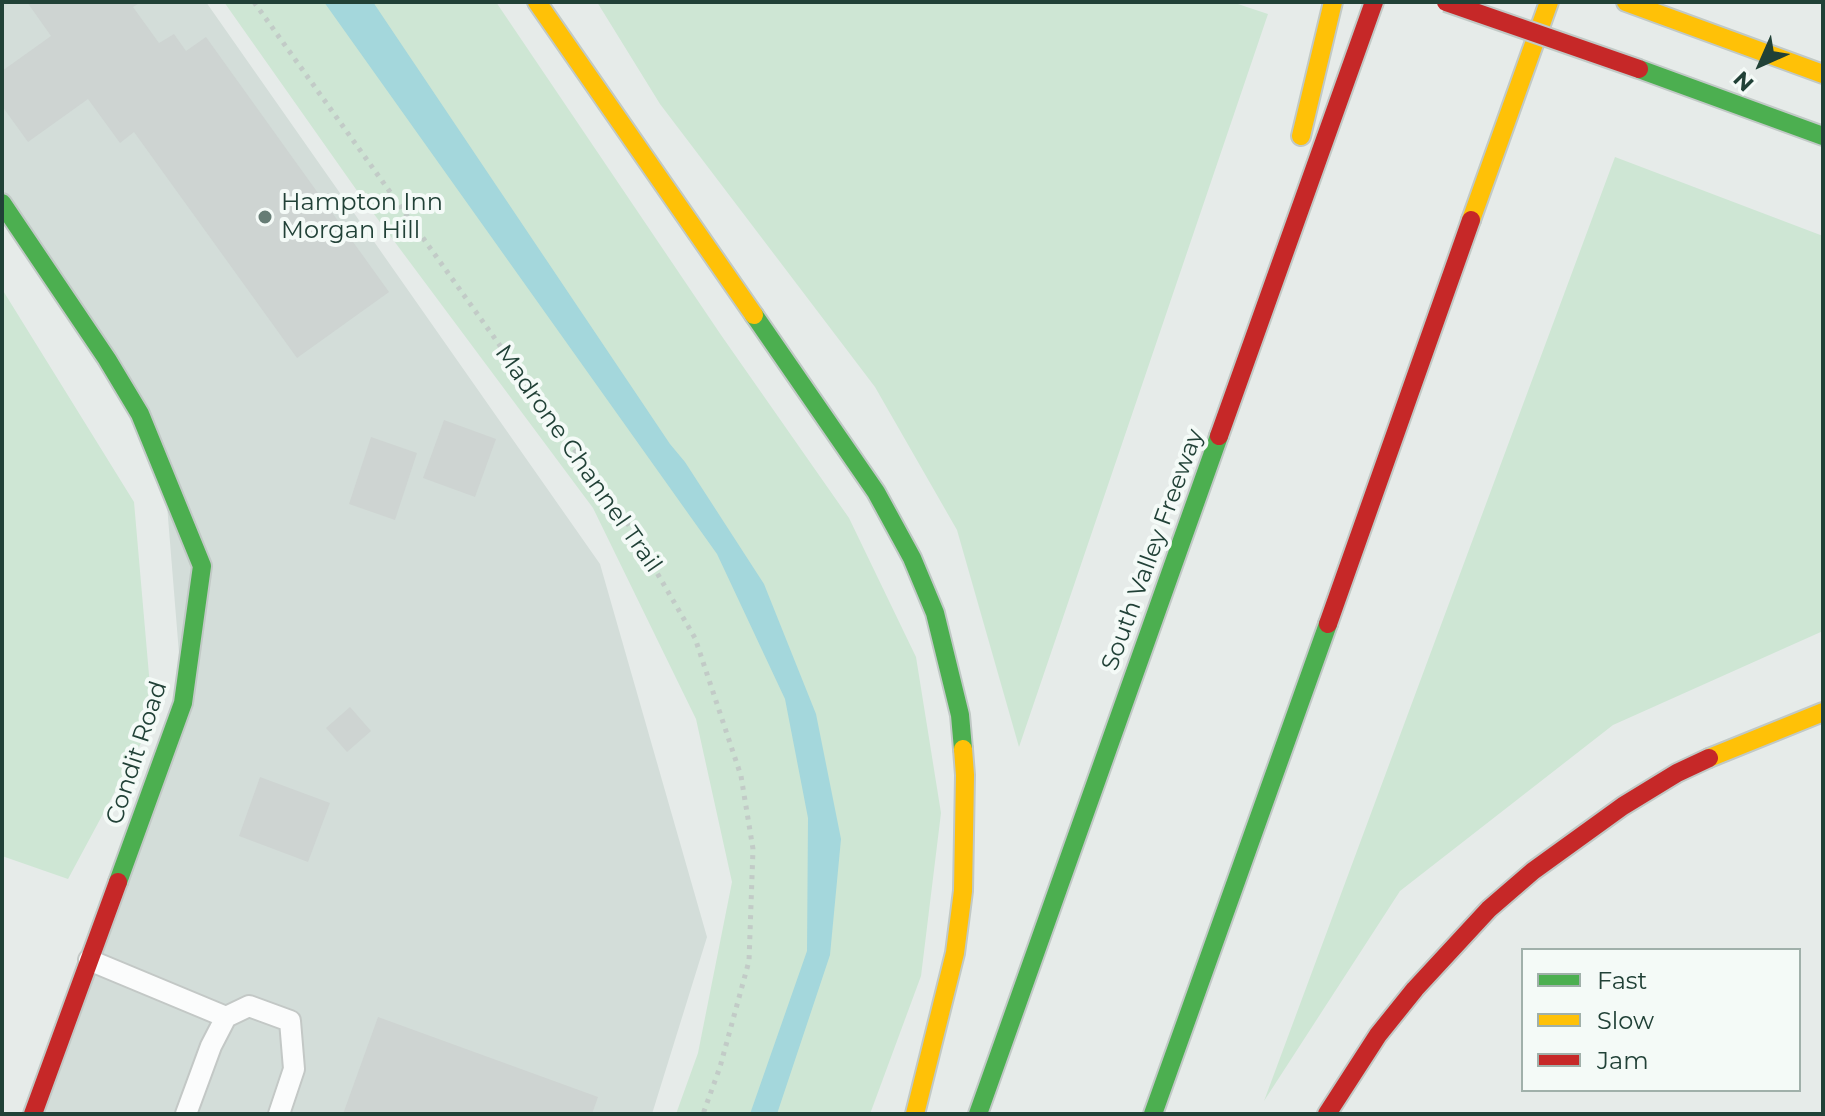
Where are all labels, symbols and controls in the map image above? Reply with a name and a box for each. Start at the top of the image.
north arrow [1721,24,1801,104]
text: N [1728,65,1760,97]
place label: Hampton Inn Morgan Hill [281,189,443,245]
marker: Hampton Inn Morgan Hill [256,208,274,226]
street label: Madrone Channel Trail [488,340,668,578]
street label: South Valley Freeway [1096,425,1210,675]
street label: Condit Road [100,678,174,828]
legend [1521,948,1801,1092]
text: Fast [1597,966,1647,995]
text: Slow [1597,1006,1654,1035]
text: Jam [1597,1046,1649,1075]

